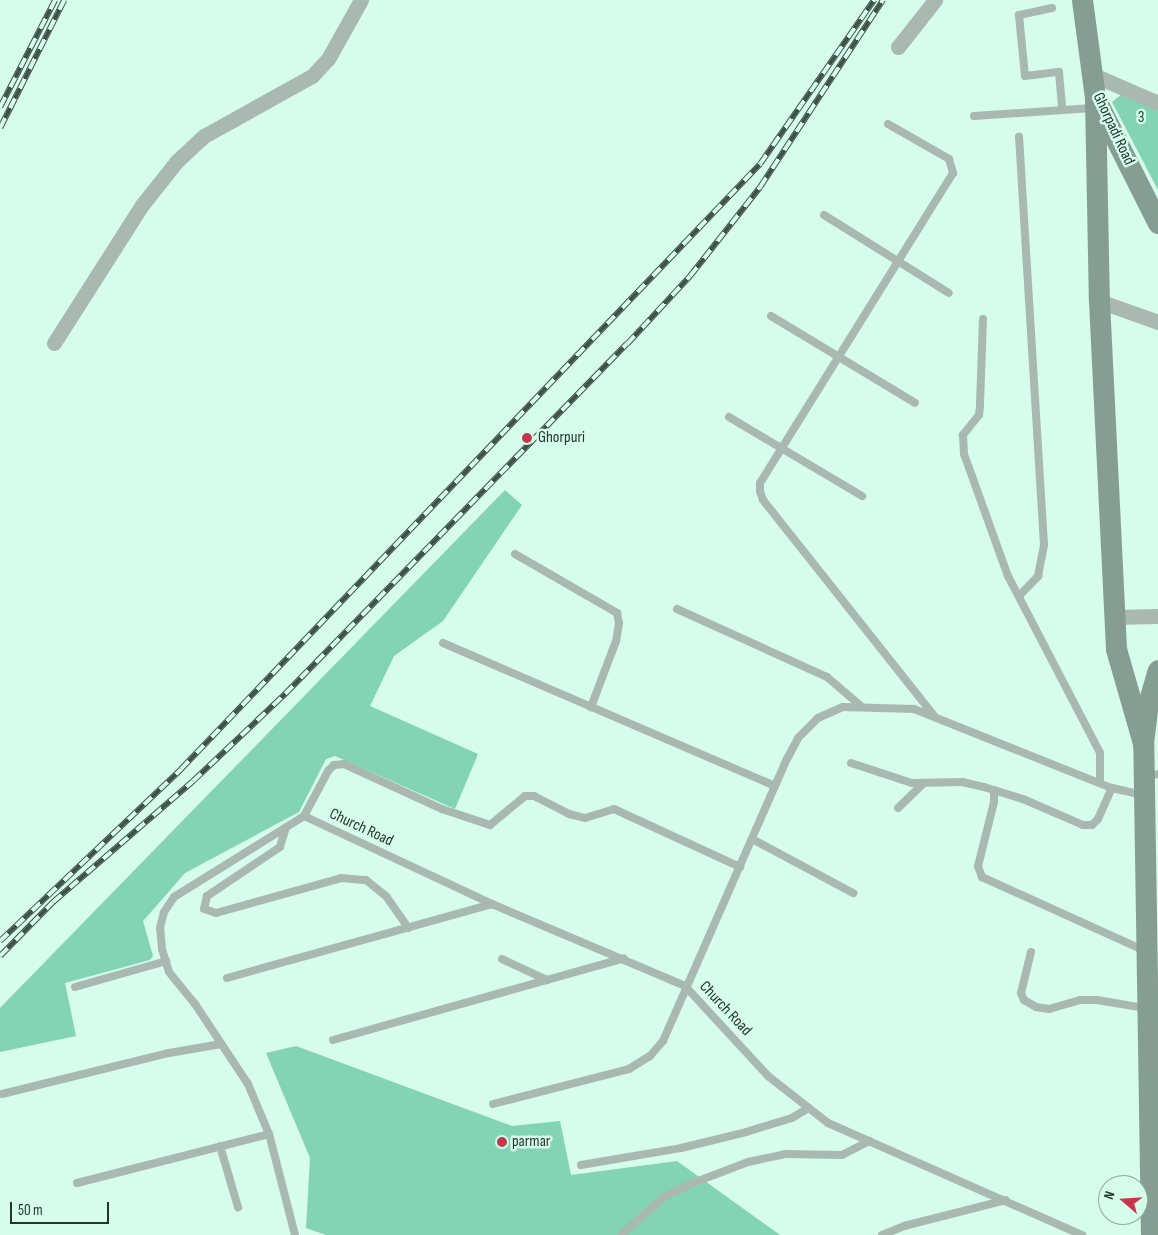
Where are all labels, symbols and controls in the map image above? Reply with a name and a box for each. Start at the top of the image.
street label: Ghorpadi Road [1088,90,1138,168]
park label: 3 [1138,108,1144,128]
place label: Ghorpuri [538,428,585,448]
marker: Ghorpuri [520,431,534,445]
street label: Church Road [326,805,396,851]
street label: Church Road [695,978,755,1040]
place label: parmar [512,1132,550,1152]
marker: parmar [496,1136,508,1148]
north arrow [1098,1175,1148,1225]
text: N [1100,1189,1119,1202]
scale bar [12,1192,111,1224]
text: 50 m [18,1201,43,1220]

